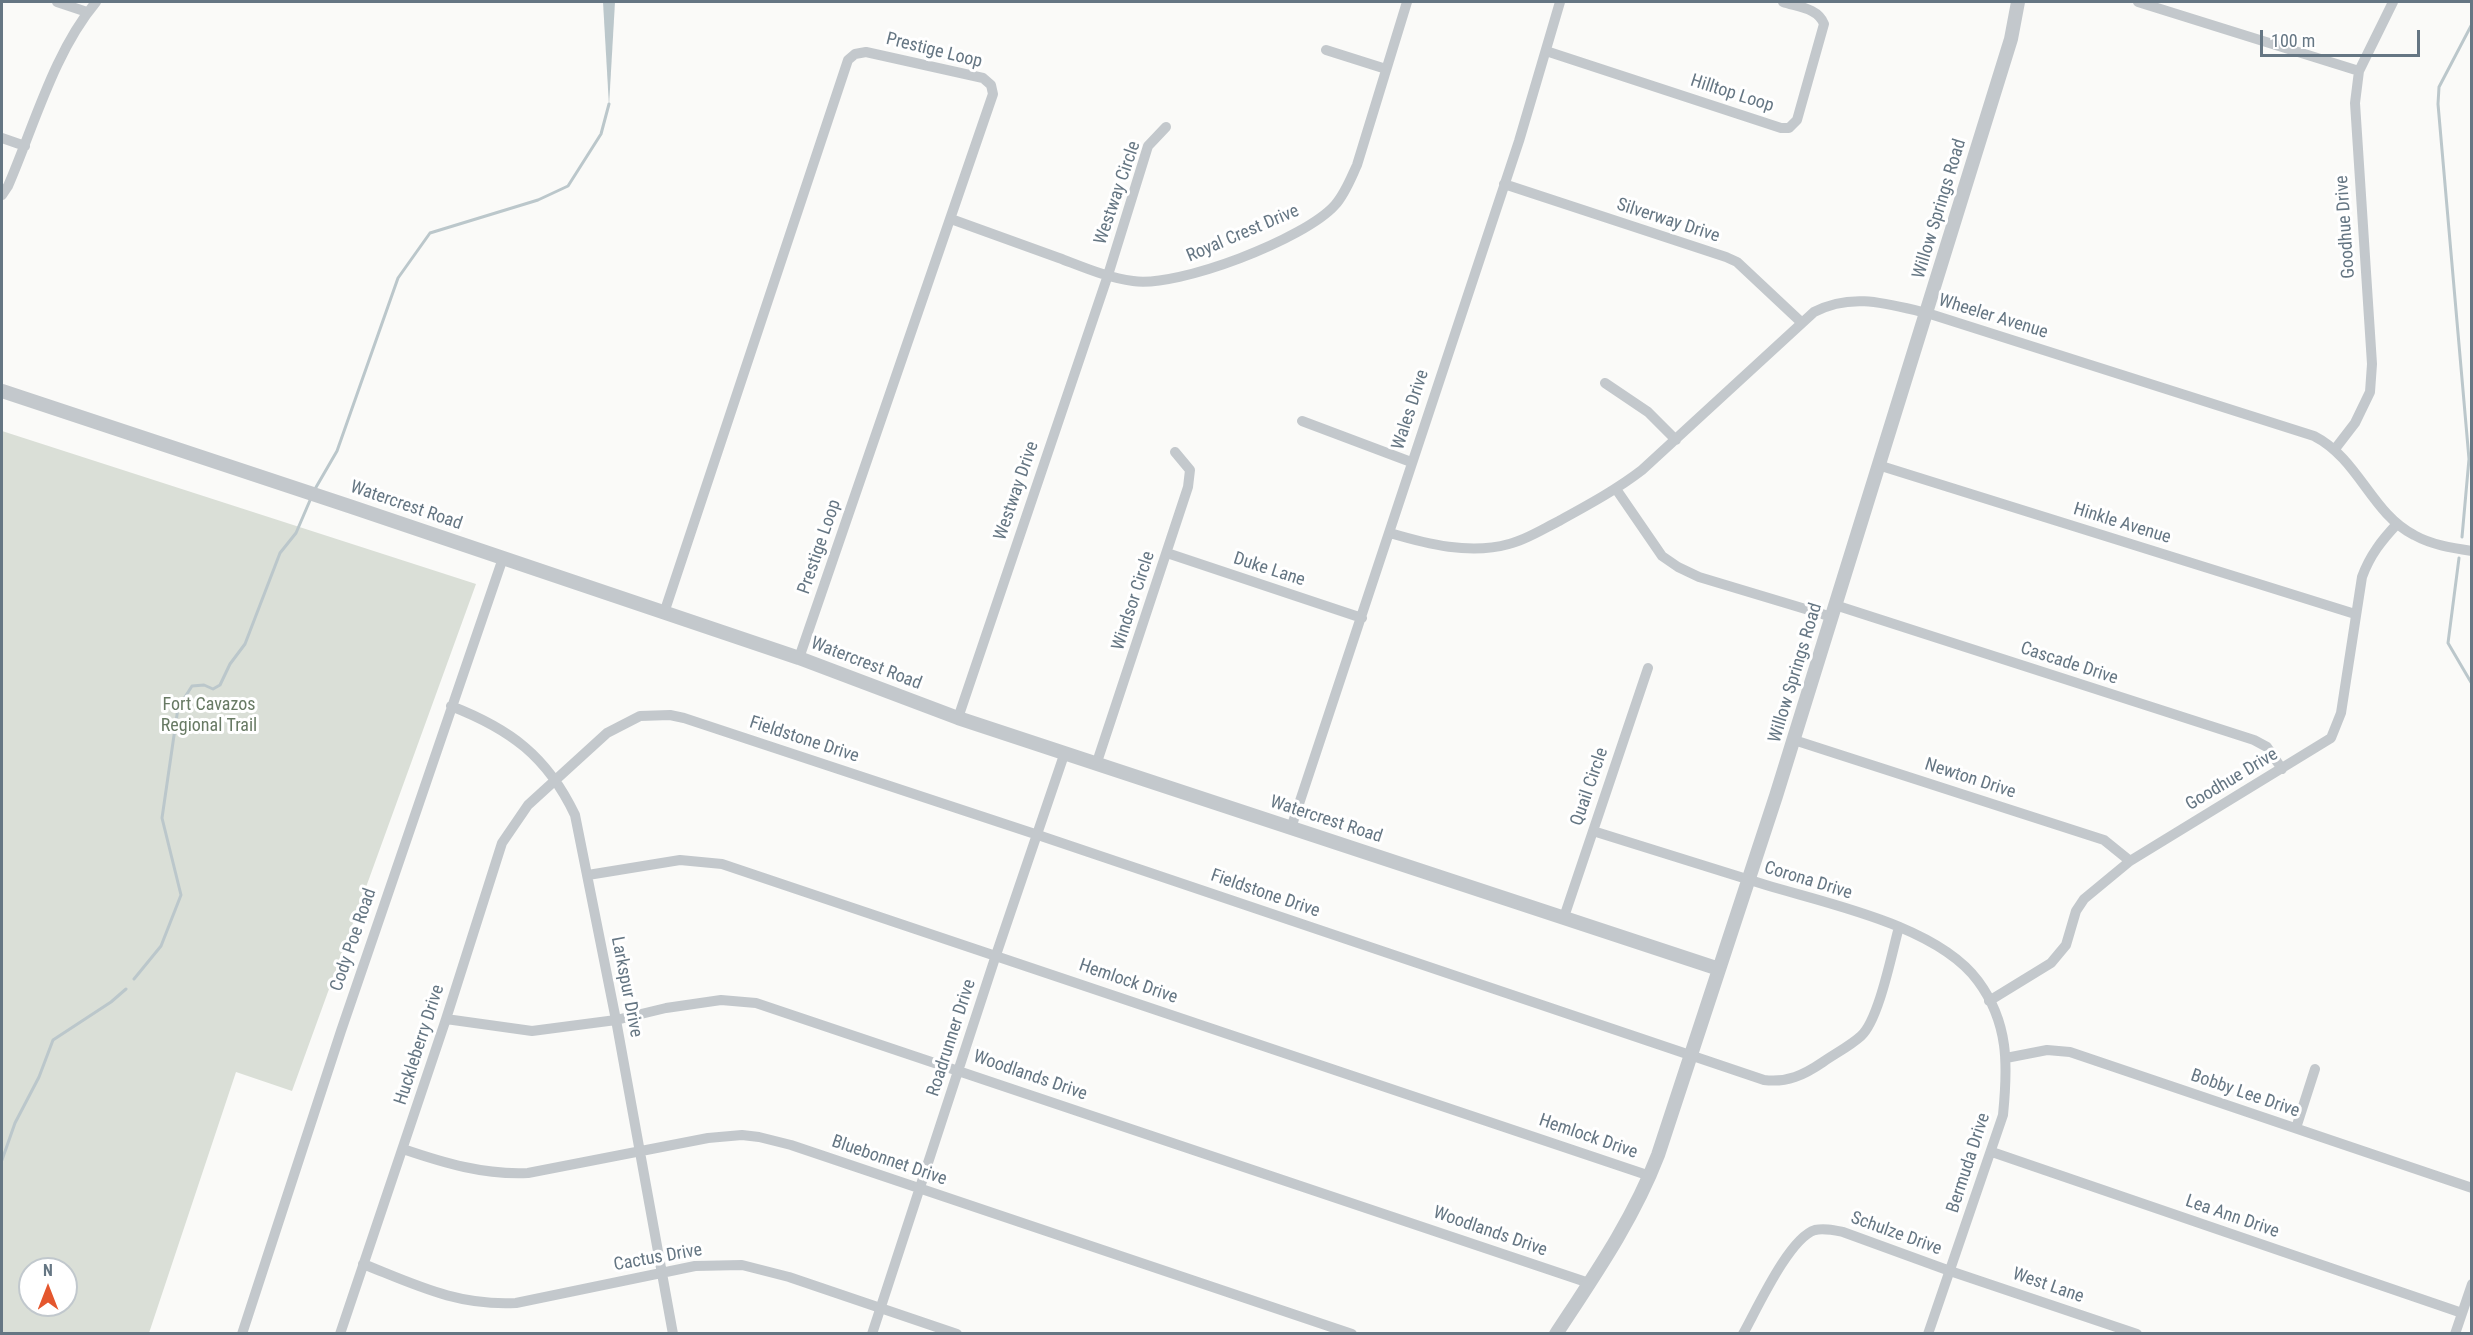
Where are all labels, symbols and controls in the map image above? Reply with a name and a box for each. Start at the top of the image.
scale bar [2263,18,2424,56]
street label: Prestige Loop [884,29,984,73]
text: 100 m [2271,30,2315,51]
street label: Hilltop Loop [1688,70,1776,118]
street label: Willow Springs Road [1908,137,1972,281]
street label: Westway Circle [1090,139,1146,247]
street label: Goodhue Drive [2332,175,2360,279]
street label: Silverway Drive [1614,194,1722,248]
street label: Royal Crest Drive [1183,201,1303,267]
street label: Wheeler Avenue [1936,290,2050,344]
street label: Wales Drive [1388,367,1434,453]
street label: Westway Drive [990,439,1044,543]
street label: Watercrest Road [347,477,465,535]
street label: Prestige Loop [794,497,846,597]
street label: Hinkle Avenue [2071,499,2173,549]
street label: Duke Lane [1231,548,1307,592]
street label: Windsor Circle [1108,549,1160,653]
street label: Willow Springs Road [1764,601,1828,745]
street label: Watercrest Road [808,633,924,695]
street label: Cascade Drive [2017,638,2121,690]
park label: Fort Cavazos Regional Trail [161,694,257,736]
street label: Fieldstone Drive [747,712,861,768]
street label: Goodhue Drive [2182,744,2282,816]
street label: Quail Circle [1567,745,1613,829]
street label: Newton Drive [1922,754,2018,804]
street label: Watercrest Road [1267,792,1385,848]
street label: Corona Drive [1761,857,1855,905]
street label: Fieldstone Drive [1208,865,1322,923]
street label: Cody Poe Road [326,886,382,994]
street label: Larkspur Drive [606,935,646,1039]
street label: Hemlock Drive [1076,955,1180,1009]
street label: Roadrunner Drive [923,977,981,1099]
street label: Huckleberry Drive [390,982,450,1108]
street label: Woodlands Drive [970,1046,1090,1106]
street label: Bobby Lee Drive [2188,1065,2302,1123]
street label: Hemlock Drive [1536,1110,1640,1164]
street label: Bermuda Drive [1943,1110,1995,1216]
street label: Bluebonnet Drive [829,1131,949,1191]
street label: Lea Ann Drive [2182,1191,2282,1243]
street label: Woodlands Drive [1430,1202,1550,1262]
street label: Schulze Drive [1847,1208,1945,1260]
street label: Cactus Drive [612,1240,704,1276]
north arrow [18,1257,78,1317]
text: N [43,1261,53,1280]
street label: West Lane [2010,1264,2086,1308]

